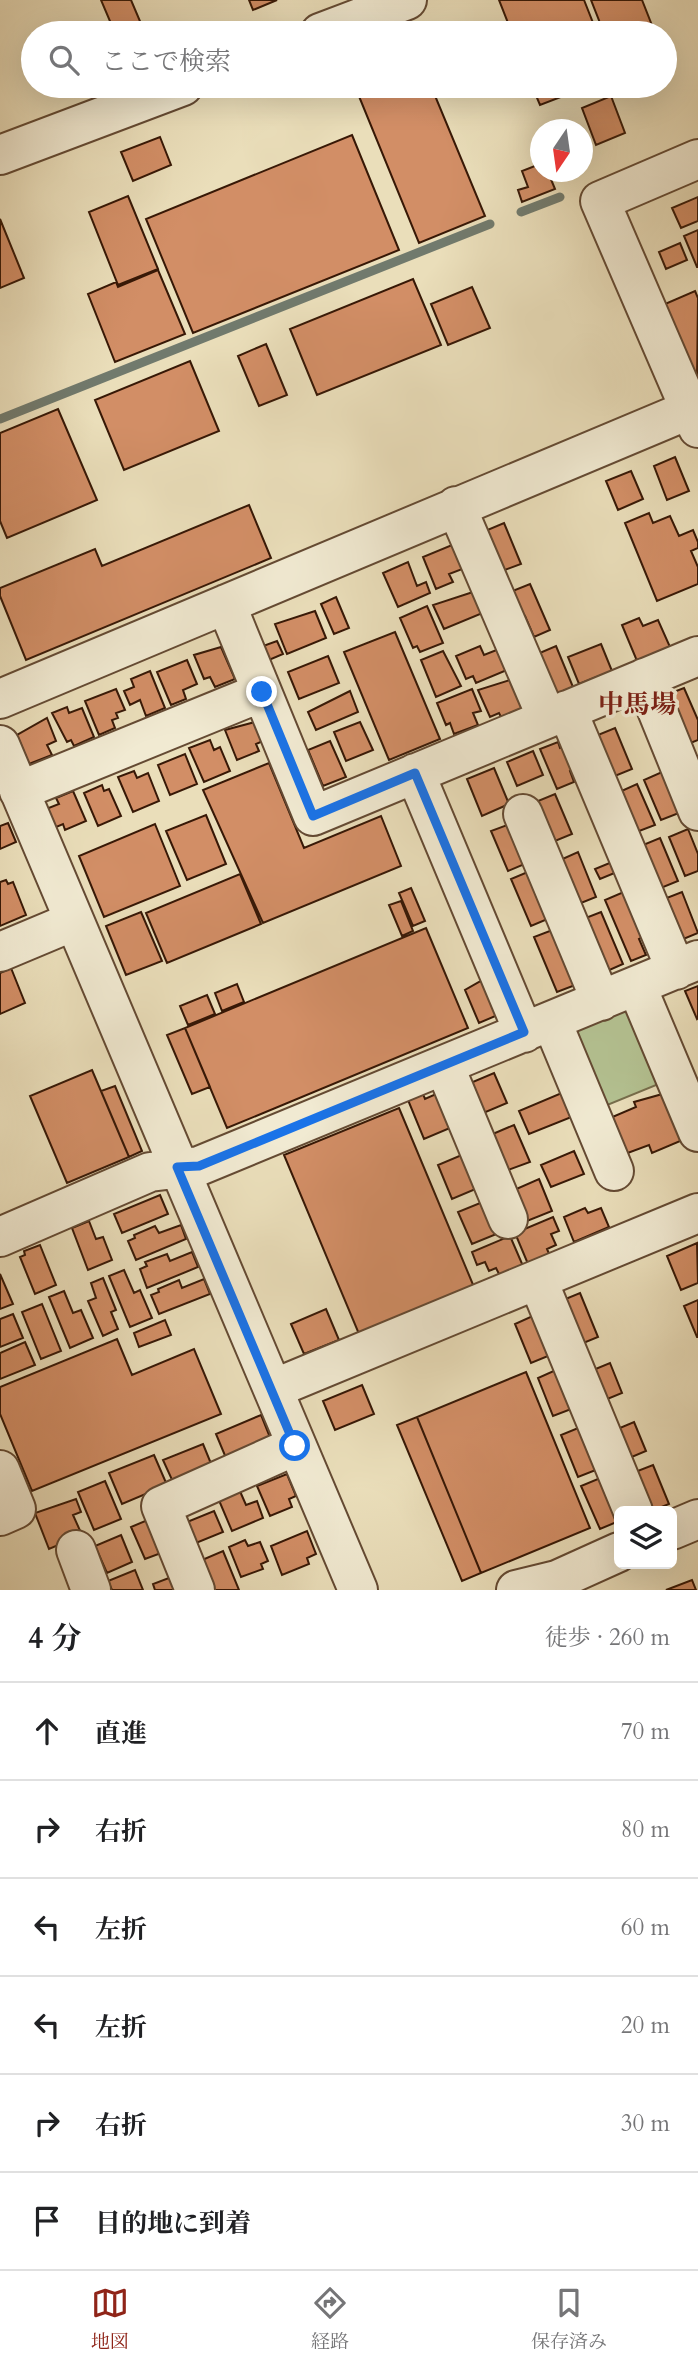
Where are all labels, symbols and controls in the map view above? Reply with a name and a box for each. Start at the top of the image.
search box [21,21,677,98]
icon: search [45,41,83,79]
text: ここで検索 [101,44,231,79]
north arrow [530,119,593,182]
route end [246,676,277,707]
district label: 中馬場 [598,687,676,722]
route start [279,1430,310,1461]
map controls [614,1506,677,1569]
button: layers [614,1506,677,1569]
text: 4 分 [28,1618,81,1659]
text: 徒歩 · 260 m [545,1622,670,1653]
icon: ahead [28,1712,66,1750]
text: 直進 [95,1716,147,1751]
text: 70 m [621,1716,670,1747]
icon: right [28,1810,66,1848]
text: 右折 [95,1814,147,1849]
text: 80 m [621,1814,670,1845]
icon: left [28,1908,66,1946]
text: 左折 [95,1912,147,1947]
text: 60 m [621,1912,670,1943]
icon: left [28,2006,66,2044]
text: 左折 [95,2010,147,2045]
text: 20 m [621,2010,670,2041]
icon: right [28,2104,66,2142]
text: 右折 [95,2108,147,2143]
text: 30 m [621,2108,670,2139]
icon: arrive [28,2202,66,2240]
text: 目的地に到着 [95,2206,251,2241]
tab: 地図 [91,2284,129,2355]
tab: 経路 [311,2284,349,2355]
tab: 保存済み [531,2284,607,2355]

